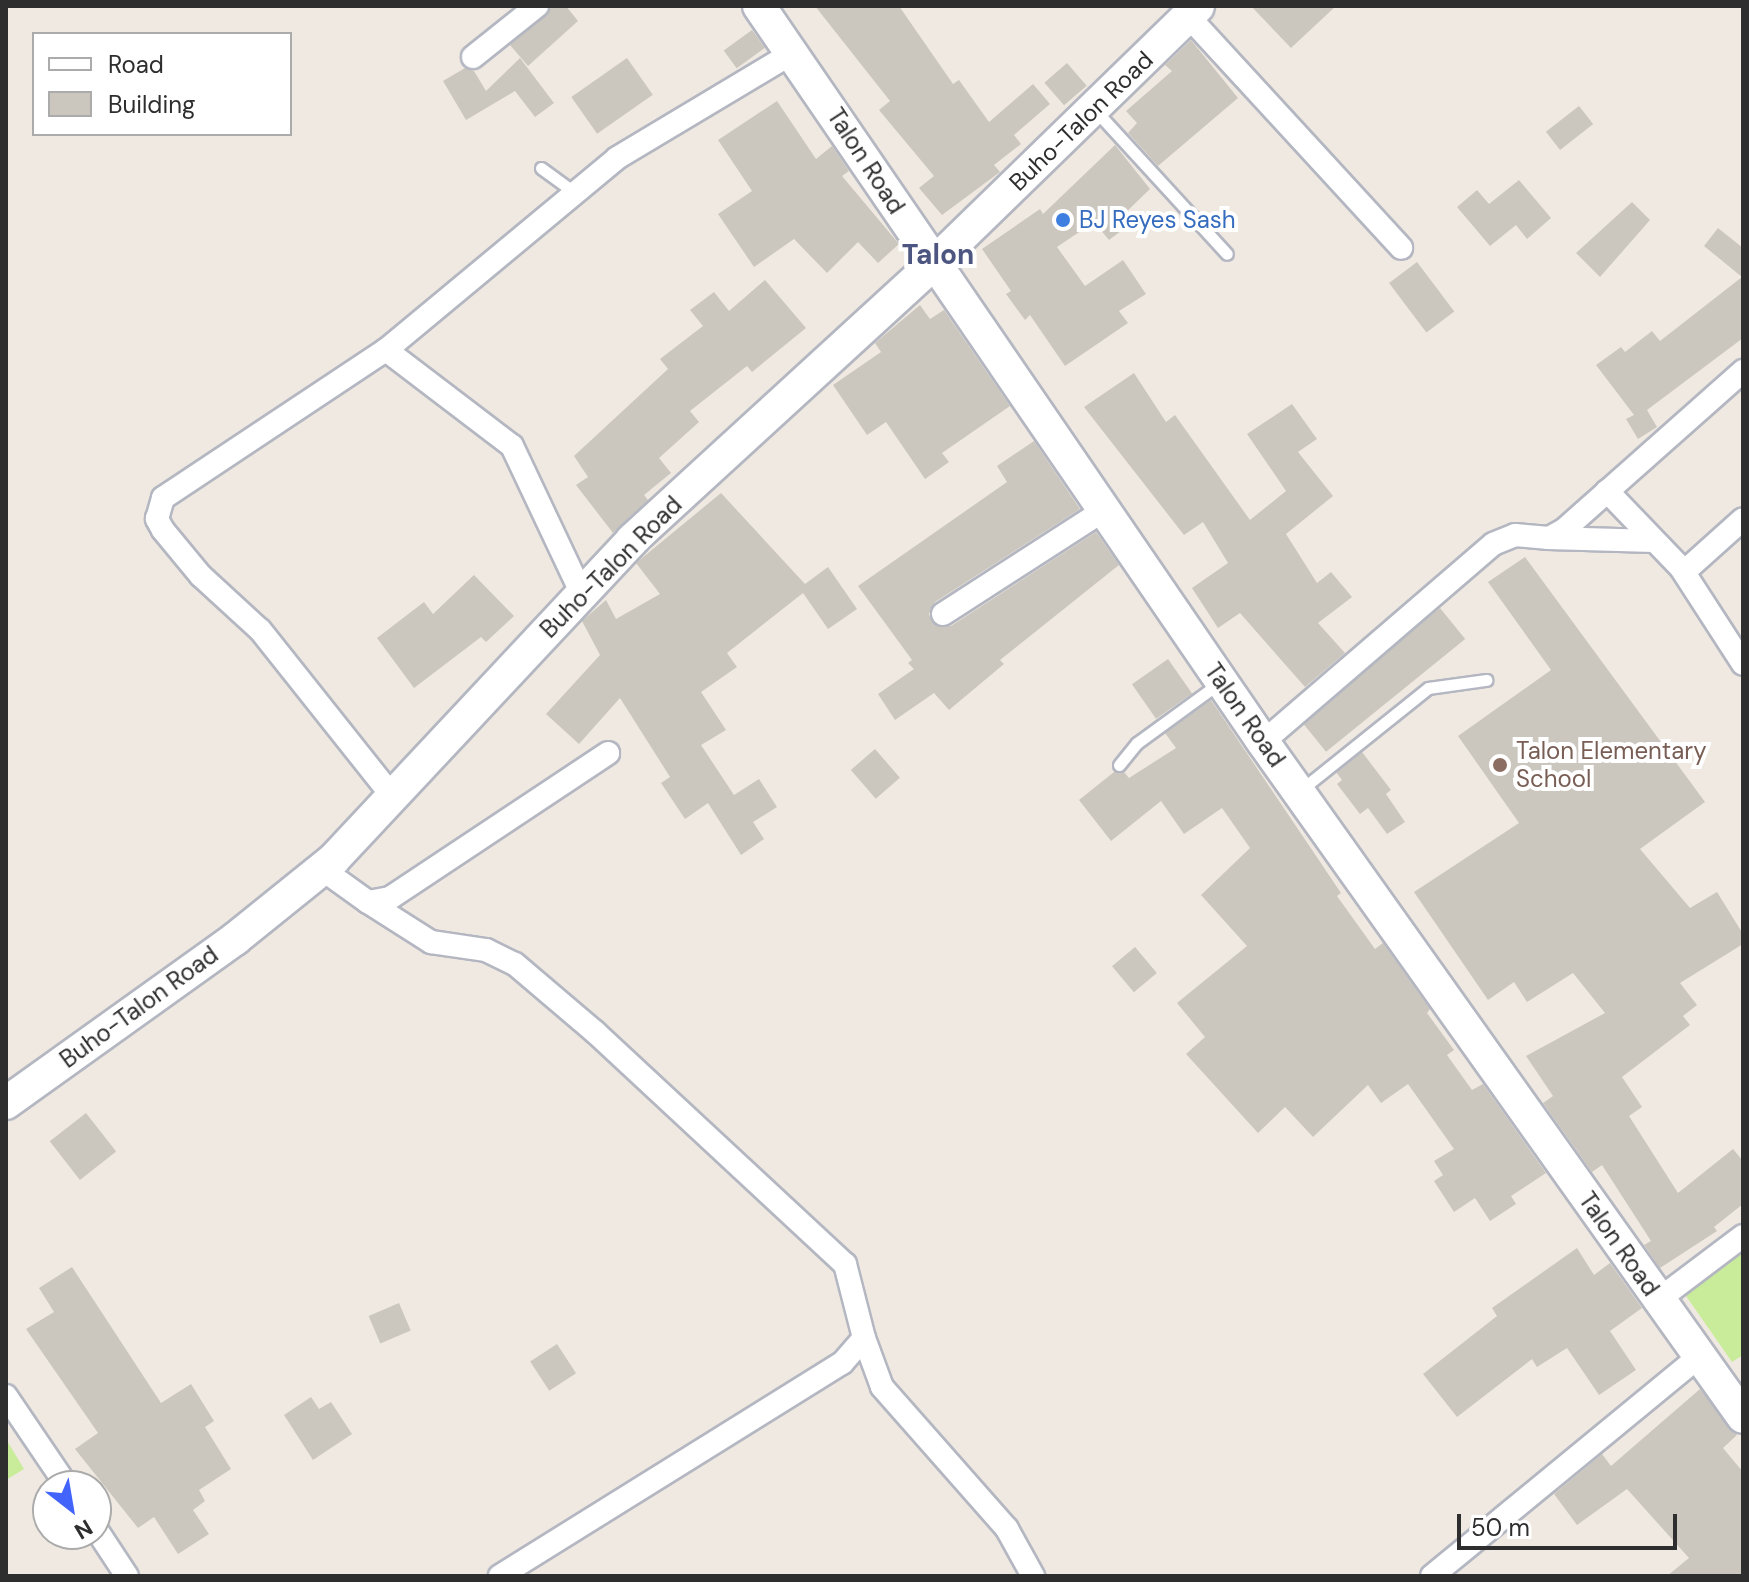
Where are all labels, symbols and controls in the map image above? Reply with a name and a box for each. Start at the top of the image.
legend [32,32,292,136]
street label: Buho-Talon Road [1003,45,1159,197]
text: Road [108,49,164,80]
text: Building [108,89,195,120]
street label: Talon Road [821,103,911,219]
place label: BJ Reyes Sash [1079,206,1236,234]
marker: BJ Reyes Sash [1054,211,1072,229]
district label: Talon [902,238,974,272]
street label: Buho-Talon Road [534,490,688,644]
street label: Talon Road [1199,657,1291,773]
place label: Talon Elementary School [1516,737,1707,793]
marker: Talon Elementary School [1491,756,1509,774]
street label: Buho-Talon Road [54,940,224,1074]
street label: Talon Road [1573,1186,1665,1302]
north arrow [32,1470,112,1550]
scale bar [1461,1498,1681,1548]
text: 50 m [1471,1512,1530,1543]
text: N [69,1513,98,1546]

